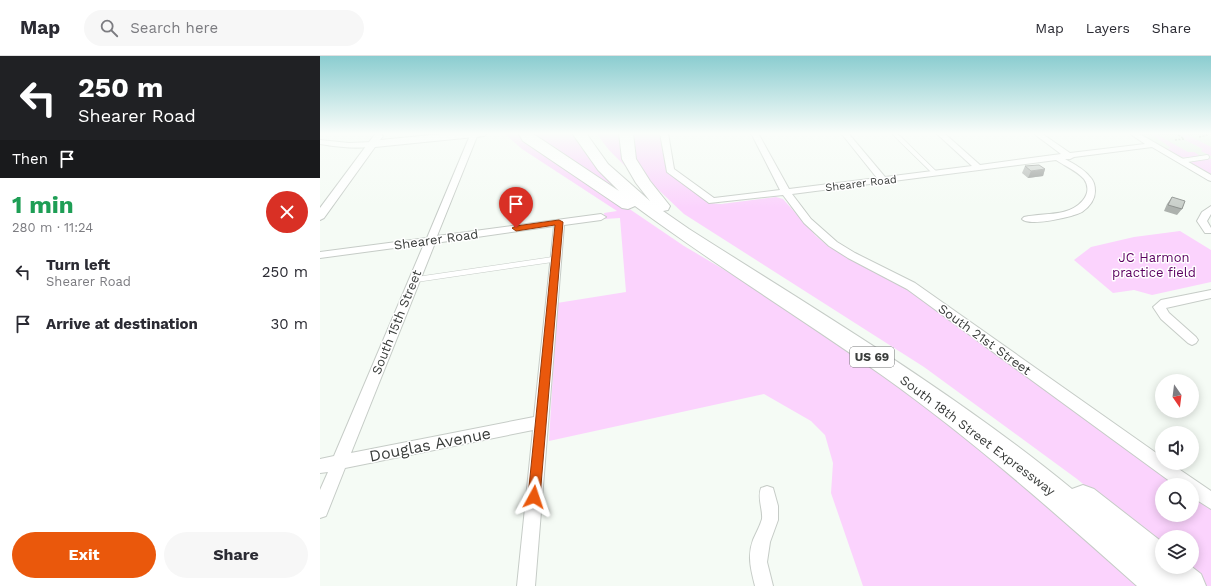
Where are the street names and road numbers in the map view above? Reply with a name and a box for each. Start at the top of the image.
street label: Shearer Road [825,173,898,194]
street label: Shearer Road [393,226,479,253]
street label: South 15th Street [369,267,425,377]
street label: South 21st Street [936,301,1034,378]
road number: US 69 [850,347,894,367]
street label: South 18th Street Expressway [897,372,1058,499]
street label: Douglas Avenue [368,423,492,466]

